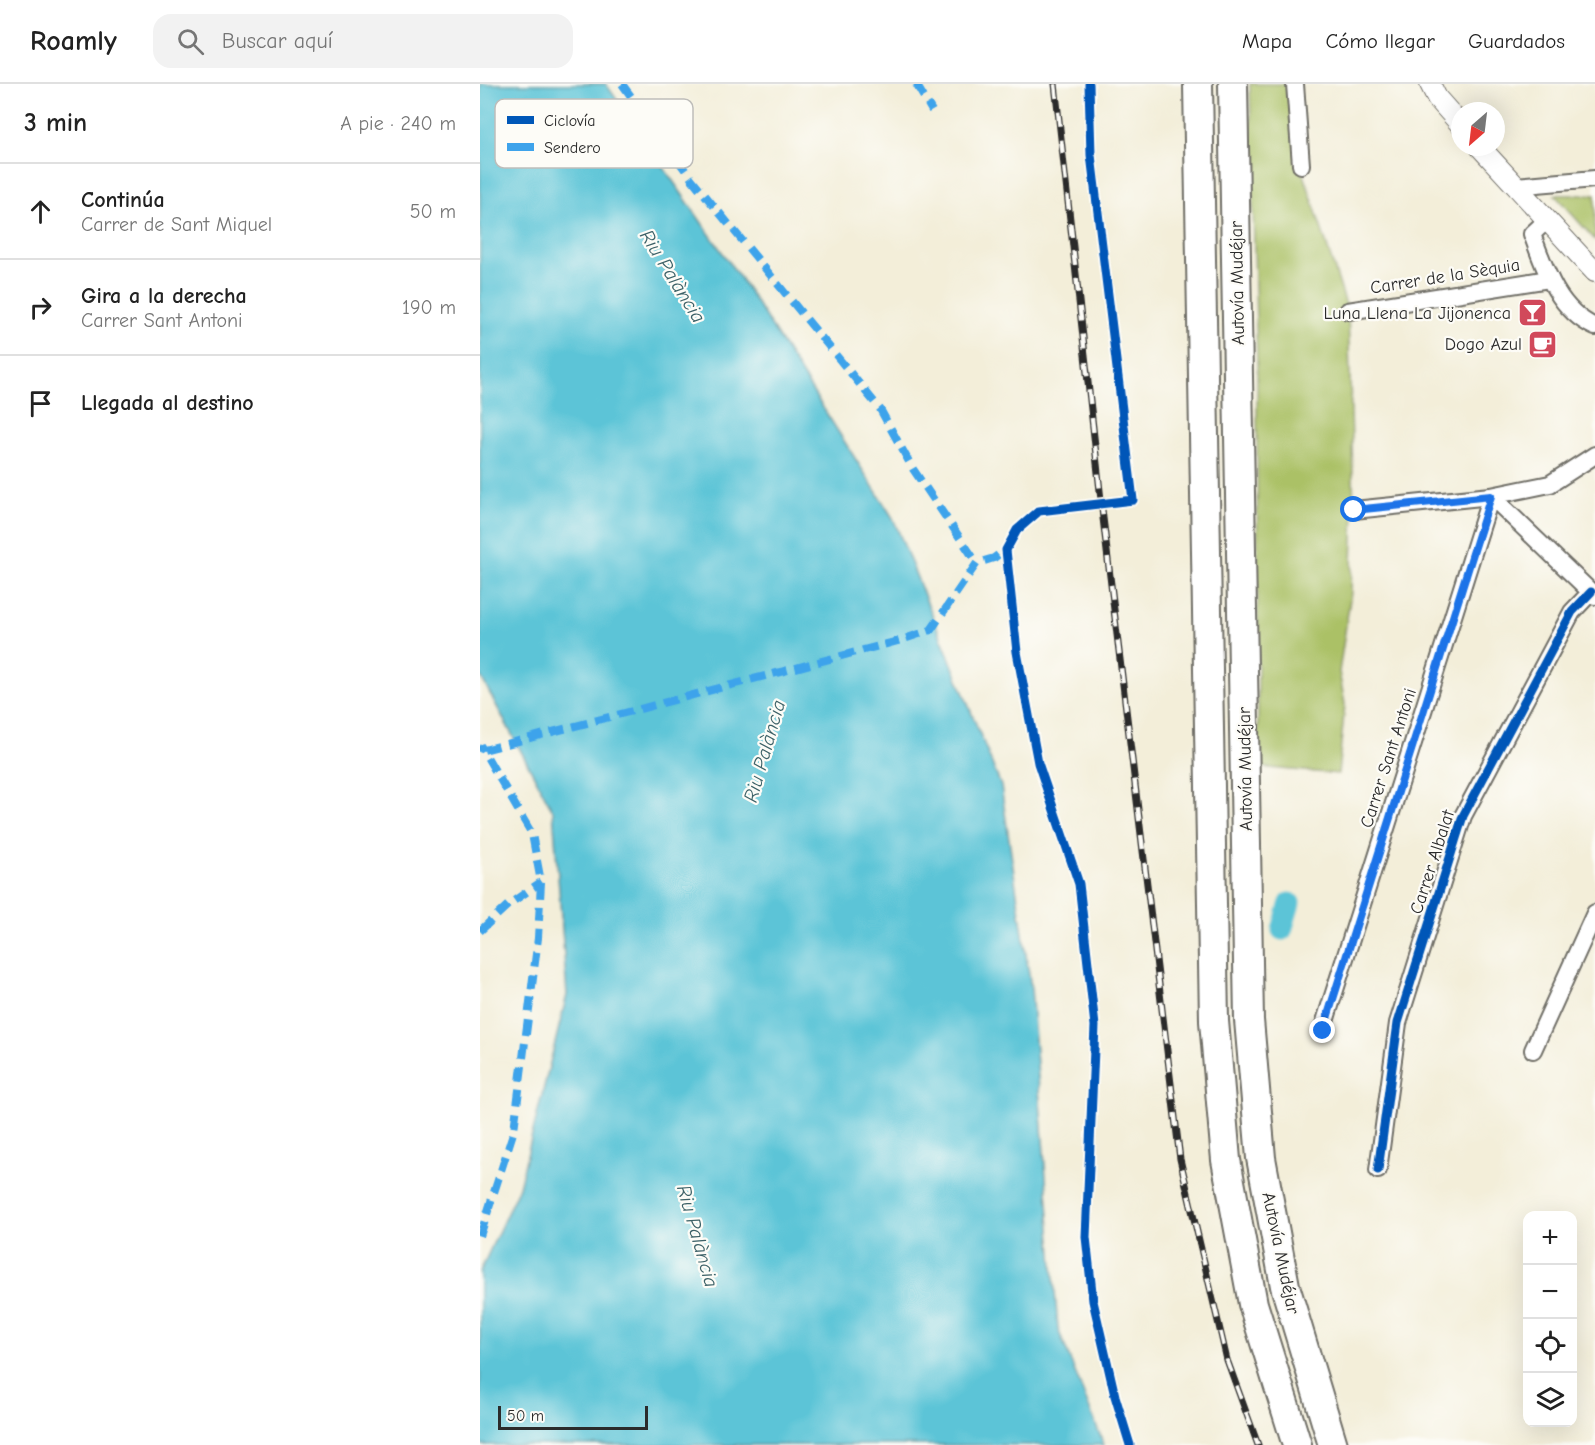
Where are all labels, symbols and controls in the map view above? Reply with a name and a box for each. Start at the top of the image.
search box [153,14,573,68]
text: Roamly [30,25,117,57]
icon: search [174,25,207,58]
text: Buscar aquí [222,28,333,54]
text: Mapa [1242,29,1292,53]
text: Cómo llegar [1325,29,1435,53]
text: Guardados [1468,29,1565,53]
legend [495,99,693,168]
north arrow [1451,102,1505,156]
text: 3 min [24,108,87,138]
text: A pie · 240 m [340,112,456,135]
text: Ciclovía [544,112,596,130]
text: Sendero [544,139,601,157]
text: Continúa [81,187,165,213]
icon: ahead [24,195,57,228]
text: 50 m [410,200,456,223]
text: Carrer de Sant Miquel [81,213,272,236]
street label: Autovía Mudéjar [1226,220,1249,345]
water label: Riu Palància [635,226,710,327]
street label: Carrer de la Sèquia [1369,254,1521,299]
text: Gira a la derecha [81,283,247,309]
icon: right [24,291,57,324]
text: 190 m [402,296,456,319]
bar icon: Luna Llena La Jijonenca [1516,297,1548,329]
place label: Luna Llena La Jijonenca [1324,303,1511,324]
text: Carrer Sant Antoni [81,309,243,332]
cafe icon: Dogo Azul [1527,328,1559,360]
place label: Dogo Azul [1445,334,1522,355]
icon: arrive [24,387,57,420]
text: Llegada al destino [81,390,254,416]
route start [1340,496,1366,522]
street label: Carrer Sant Antoni [1356,686,1421,831]
water label: Riu Palància [739,697,790,805]
street label: Autovía Mudéjar [1234,706,1257,831]
street label: Carrer Albalat [1406,807,1459,917]
route end [1309,1017,1335,1043]
water label: Riu Palància [672,1182,723,1290]
street label: Autovía Mudéjar [1257,1190,1304,1317]
map controls [1523,1211,1577,1427]
button: + [1523,1211,1577,1265]
button: − [1523,1265,1577,1319]
button: locate [1523,1319,1577,1373]
button: layers [1523,1373,1577,1427]
scale bar [498,1403,648,1430]
text: 50 m [507,1407,544,1425]

